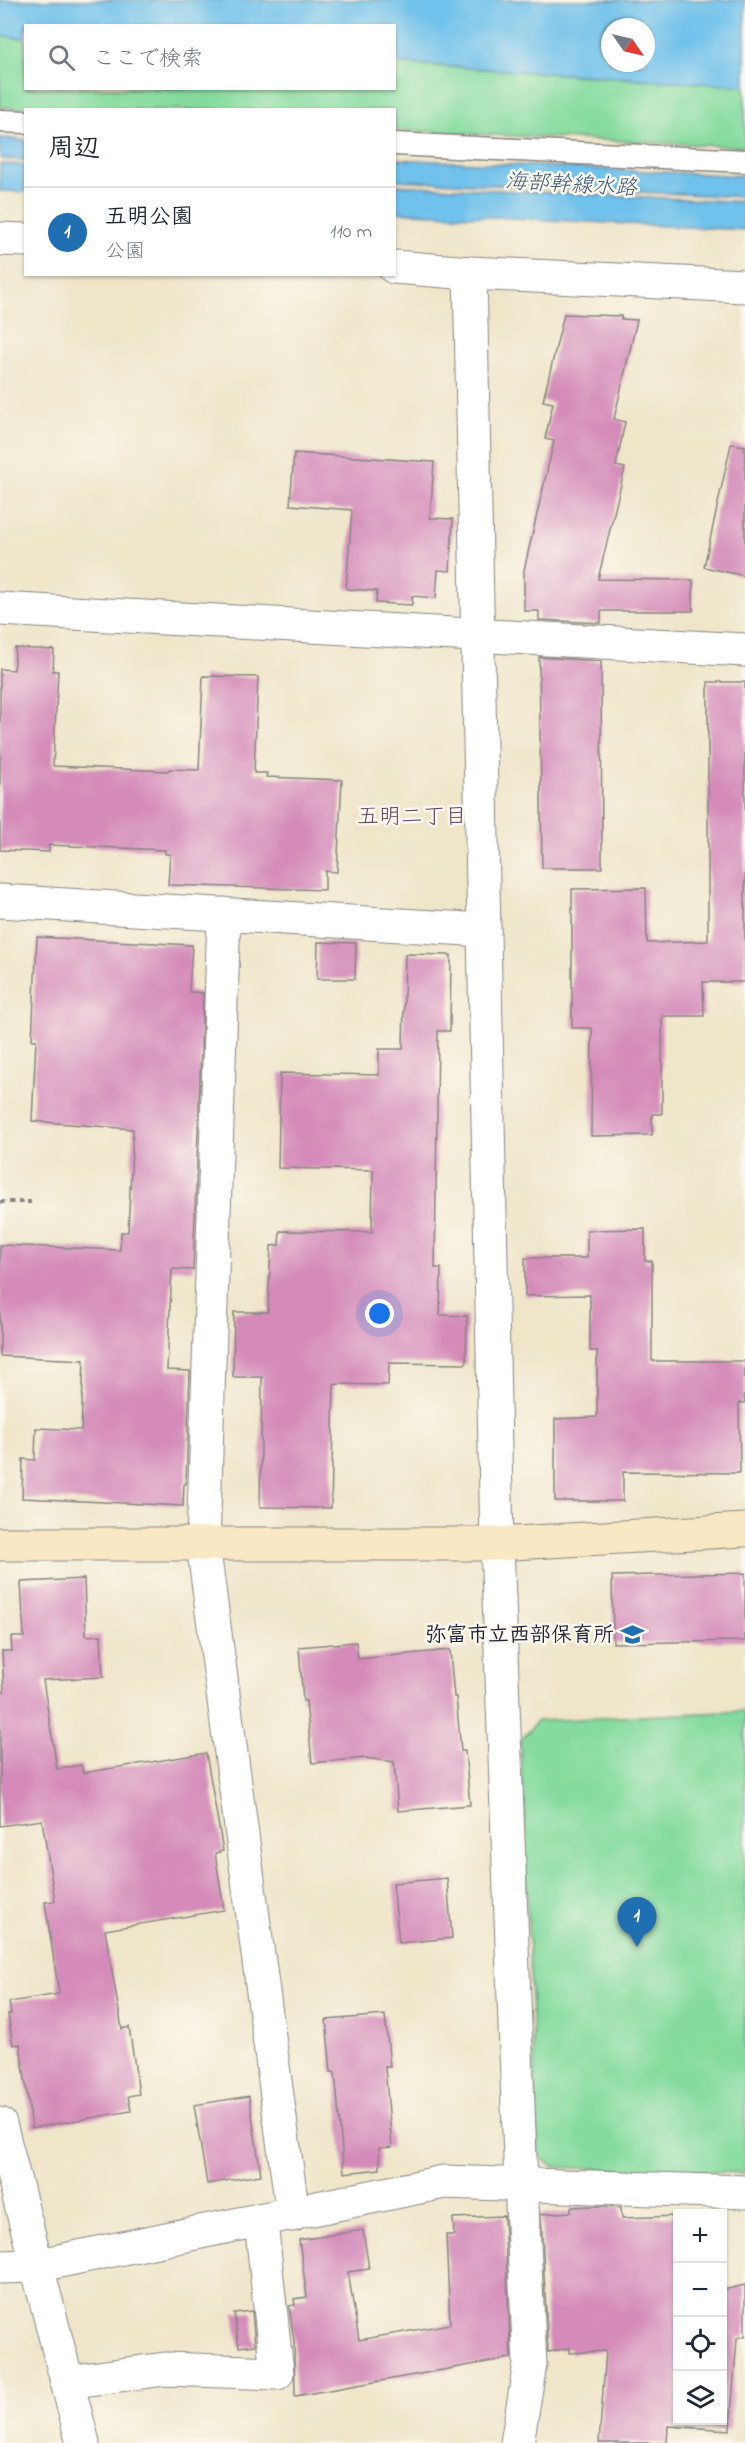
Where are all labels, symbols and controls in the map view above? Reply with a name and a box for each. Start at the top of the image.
north arrow [601,18,655,72]
search box [24,24,396,90]
icon: search [45,41,78,74]
text: ここで検索 [93,44,203,76]
text: 周辺 [48,131,100,169]
water label: 海部幹線水路 [504,167,640,206]
text: 五明公園 [105,202,193,234]
text: 1 [64,218,71,247]
text: 110 m [330,218,372,247]
text: 公園 [105,238,145,267]
district label: 五明二丁目 [357,802,467,834]
your location [365,1299,394,1328]
place label: 弥富市立西部保育所 [425,1621,614,1651]
school or university icon: 弥富市立西部保育所 [619,1621,645,1647]
pin: 1 [618,1898,656,1947]
map controls [673,2209,727,2425]
button: + [673,2209,727,2263]
button: − [673,2263,727,2317]
button: locate [673,2317,727,2371]
button: layers [673,2371,727,2425]

